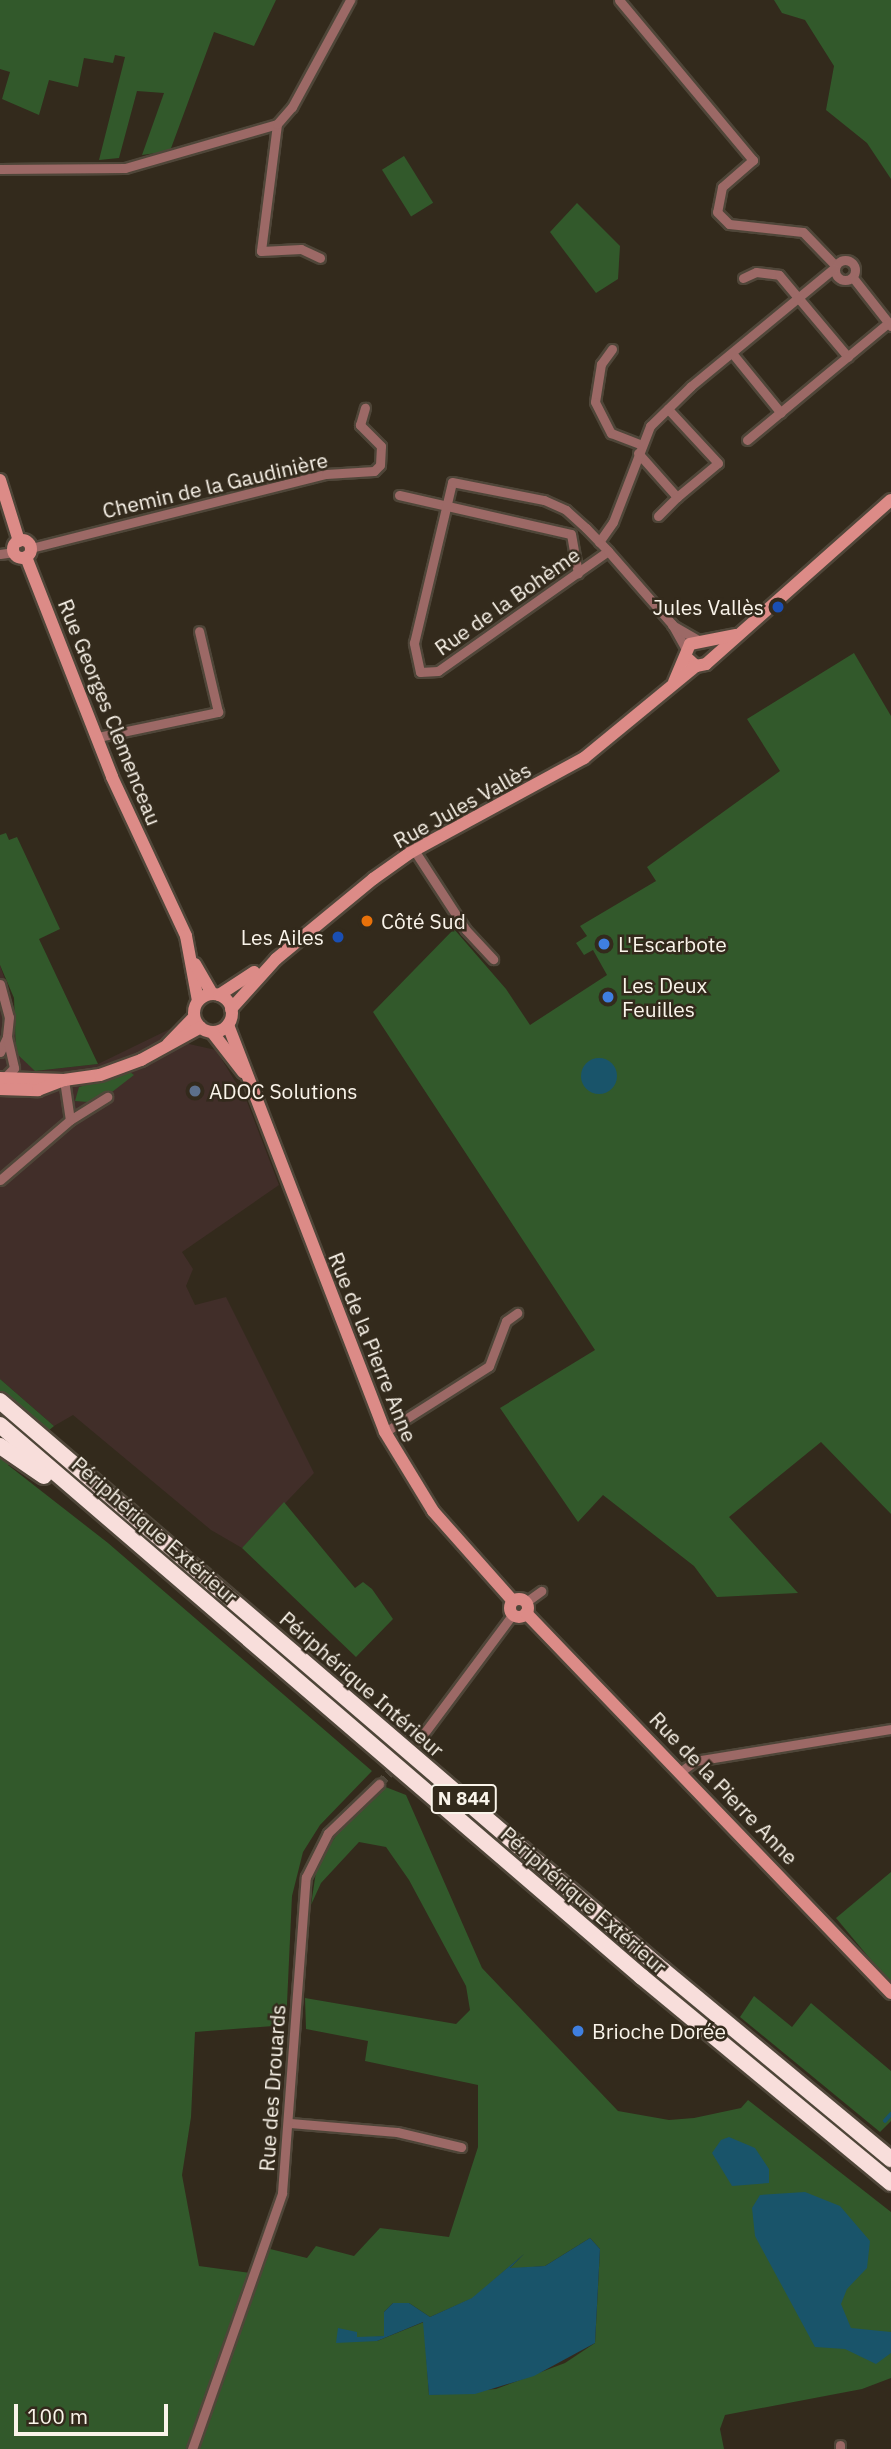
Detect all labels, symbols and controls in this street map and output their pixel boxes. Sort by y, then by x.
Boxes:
street label: Chemin de la Gaudinière [100,447,330,523]
street label: Rue de la Bohème [430,542,584,660]
place label: Jules Vallès [652,594,764,620]
street label: Rue Georges Clemenceau [53,595,167,829]
marker: Jules Vallès [770,599,786,615]
street label: Rue Jules Vallès [389,757,535,853]
place label: Côté Sud [381,908,466,934]
marker: Côté Sud [359,913,375,929]
place label: Les Ailes [241,924,324,950]
marker: Les Ailes [330,929,346,945]
place label: L'Escarbote [618,931,727,957]
marker: L'Escarbote [596,936,612,952]
place label: Les Deux Feuilles [622,972,707,1022]
marker: Les Deux Feuilles [600,989,616,1005]
place label: ADOC Solutions [209,1078,358,1104]
marker: ADOC Solutions [187,1083,203,1099]
street label: Rue de la Pierre Anne [323,1248,423,1446]
street label: Périphérique Extérieur [67,1451,243,1609]
street label: Périphérique Intérieur [275,1606,449,1762]
street label: Rue de la Pierre Anne [645,1706,803,1870]
road number: N 844 [431,1784,497,1814]
street label: Périphérique Extérieur [496,1821,672,1979]
street label: Rue des Drouards [254,2004,290,2172]
place label: Brioche Dorée [592,2018,726,2044]
marker: Brioche Dorée [570,2023,586,2039]
scale bar [18,2390,172,2434]
text: 100 m [27,2402,88,2430]

